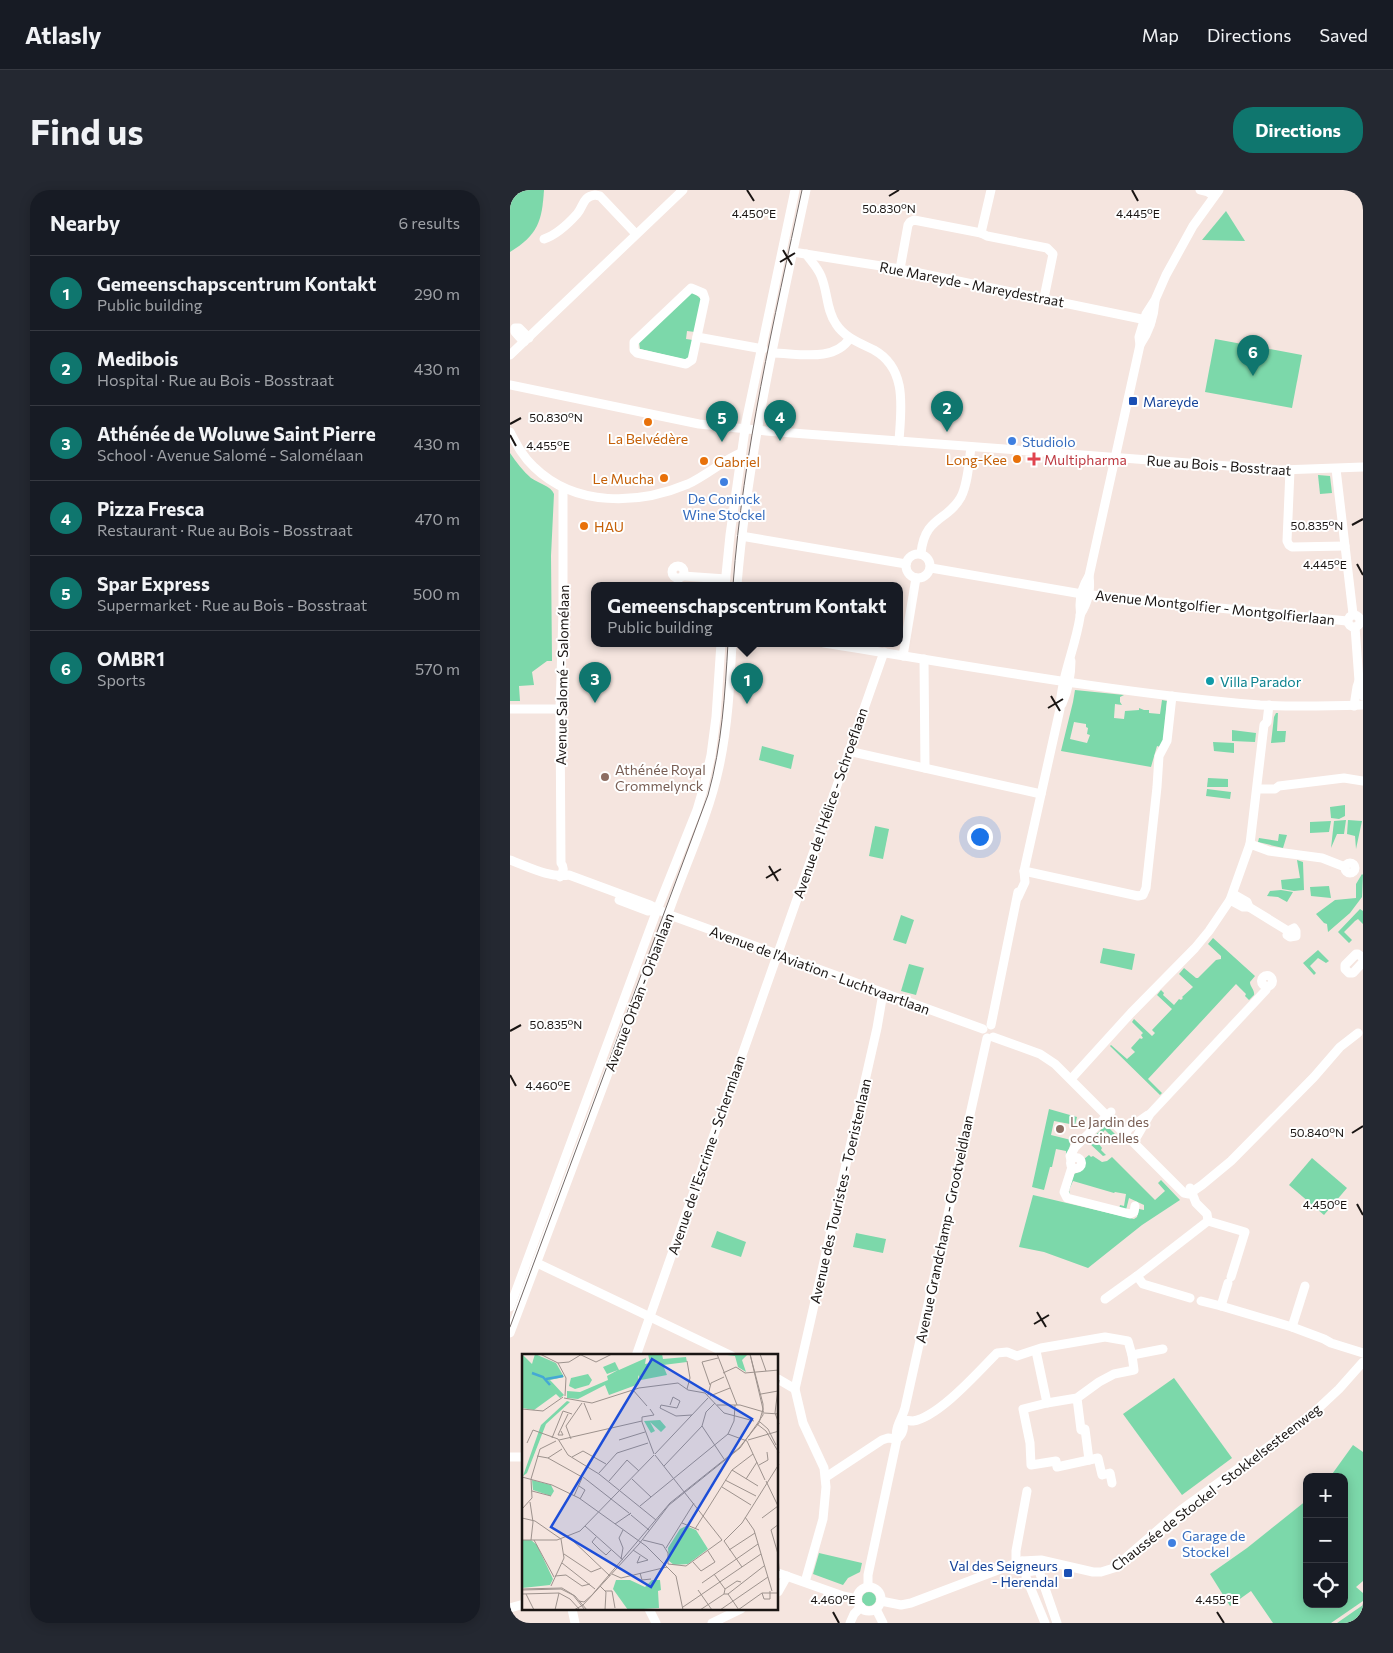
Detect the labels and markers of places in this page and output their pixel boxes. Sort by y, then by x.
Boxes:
pin: 6 [1237,335,1269,376]
pin: 2 [931,391,963,432]
place label: Mareyde [1143,393,1199,410]
marker: Mareyde [1127,395,1139,407]
pin: 4 [764,400,796,441]
pin: 5 [706,401,738,442]
marker: La Belvédère [642,416,654,428]
place label: La Belvédère [608,430,688,447]
place label: Studiolo [1022,433,1076,450]
marker: Studiolo [1006,435,1018,447]
place label: Long-Kee [946,451,1007,468]
place label: Multipharma [1044,451,1127,468]
place label: Gabriel [714,453,760,470]
marker: Long-Kee [1011,453,1023,465]
marker: Multipharma [1028,453,1040,465]
marker: Gabriel [698,455,710,467]
place label: Le Mucha [592,470,654,487]
marker: Le Mucha [658,472,670,484]
marker: De Coninck Wine Stockel [718,476,730,488]
place label: De Coninck Wine Stockel [682,490,766,523]
place label: HAU [594,518,624,535]
marker: HAU [578,520,590,532]
pin: 3 [579,662,611,703]
pin: 1 [731,663,763,704]
place label: Villa Parador [1220,673,1302,690]
marker: Villa Parador [1204,675,1216,687]
place label: Athénée Royal Crommelynck [615,761,706,794]
marker: Athénée Royal Crommelynck [599,771,611,783]
place label: Le Jardin des coccinelles [1070,1113,1149,1146]
marker: Le Jardin des coccinelles [1054,1123,1066,1135]
place label: Garage de Stockel [1182,1527,1245,1560]
marker: Garage de Stockel [1166,1537,1178,1549]
place label: Val des Seigneurs - Herendal [949,1557,1058,1590]
marker: Val des Seigneurs - Herendal [1062,1567,1074,1579]

